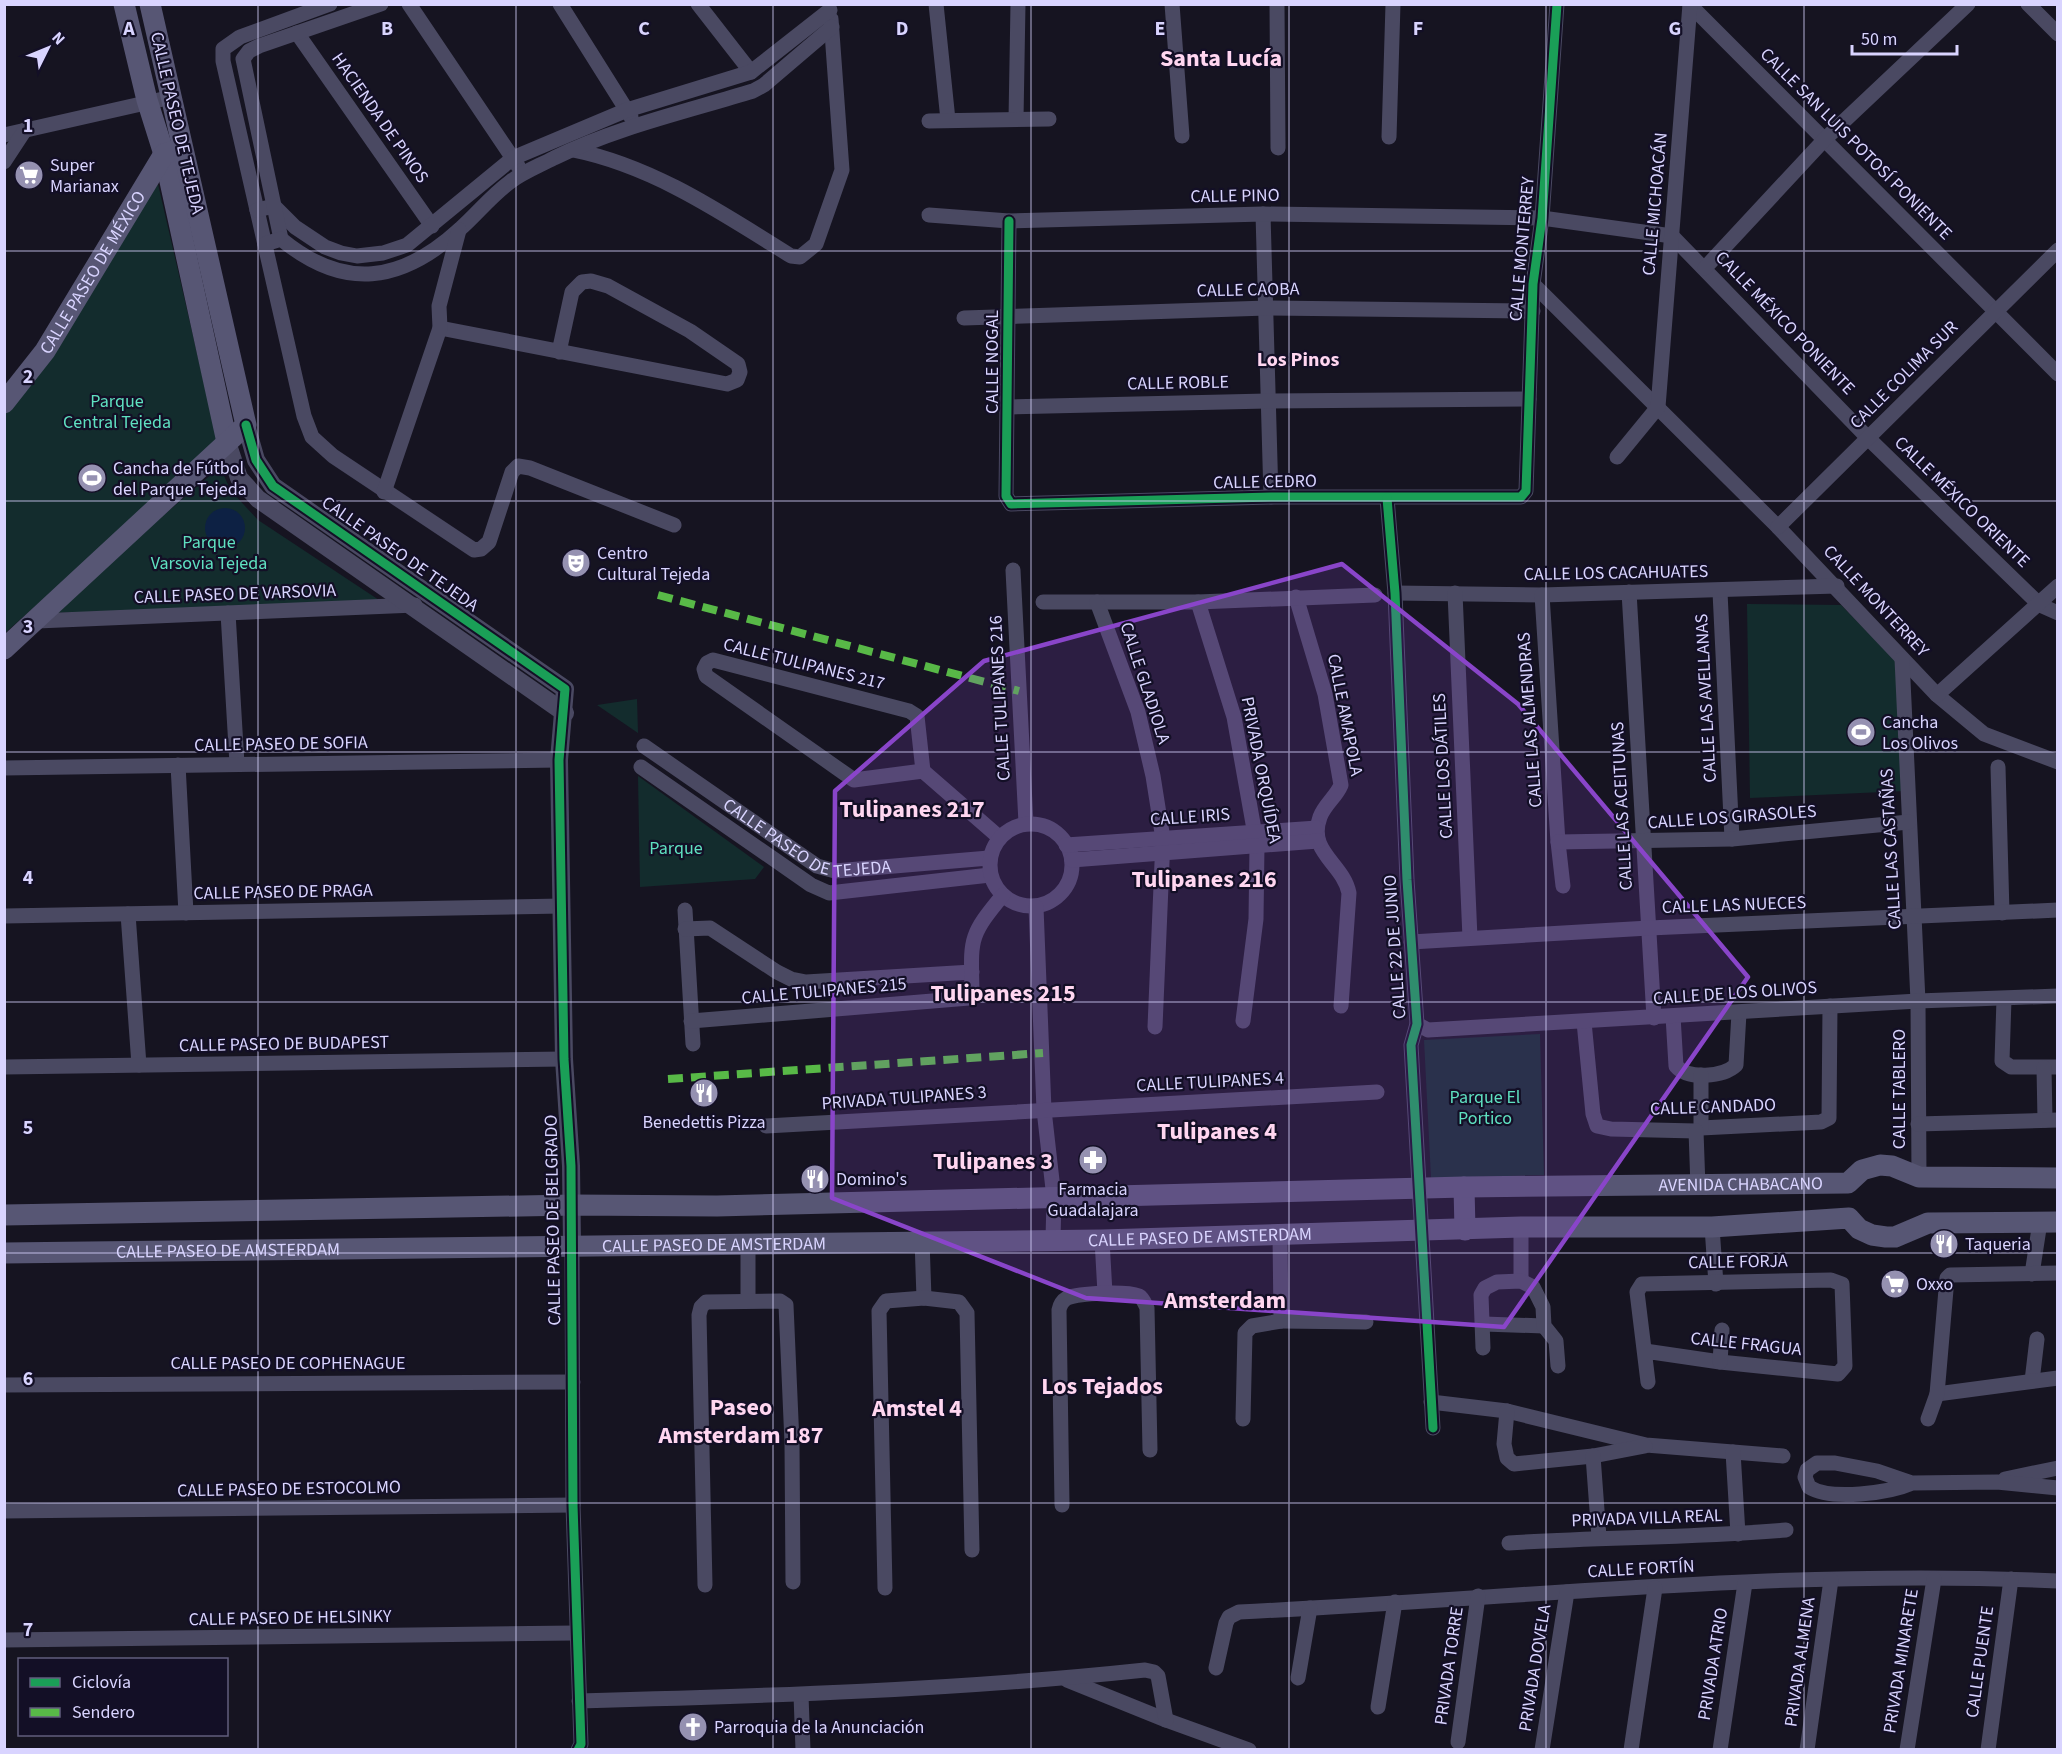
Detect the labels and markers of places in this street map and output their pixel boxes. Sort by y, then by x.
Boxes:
place label: Super Marianax [50,153,119,199]
supermarket icon: Super Marianax [13,159,45,191]
place label: Cancha de Fútbol del Parque Tejeda [113,456,247,502]
sports icon: Cancha de Fútbol del Parque Tejeda [76,462,108,494]
place label: Centro Cultural Tejeda [597,541,710,587]
theatre icon: Centro Cultural Tejeda [560,547,592,579]
place label: Cancha Los Olivos [1882,710,1958,756]
sports icon: Cancha Los Olivos [1845,716,1877,748]
restaurant icon: Benedettis Pizza [688,1077,720,1109]
place label: Benedettis Pizza [643,1110,765,1135]
pharmacy icon: Farmacia Guadalajara [1077,1144,1109,1176]
restaurant icon: Domino's [799,1163,831,1195]
place label: Domino's [836,1167,907,1192]
place label: Farmacia Guadalajara [1047,1177,1139,1223]
restaurant icon: Taqueria [1928,1228,1960,1260]
place label: Taqueria [1965,1232,2031,1257]
supermarket icon: Oxxo [1879,1268,1911,1300]
place label: Oxxo [1916,1272,1953,1297]
church icon: Parroquia de la Anunciación [677,1711,709,1743]
place label: Parroquia de la Anunciación [714,1715,924,1740]

